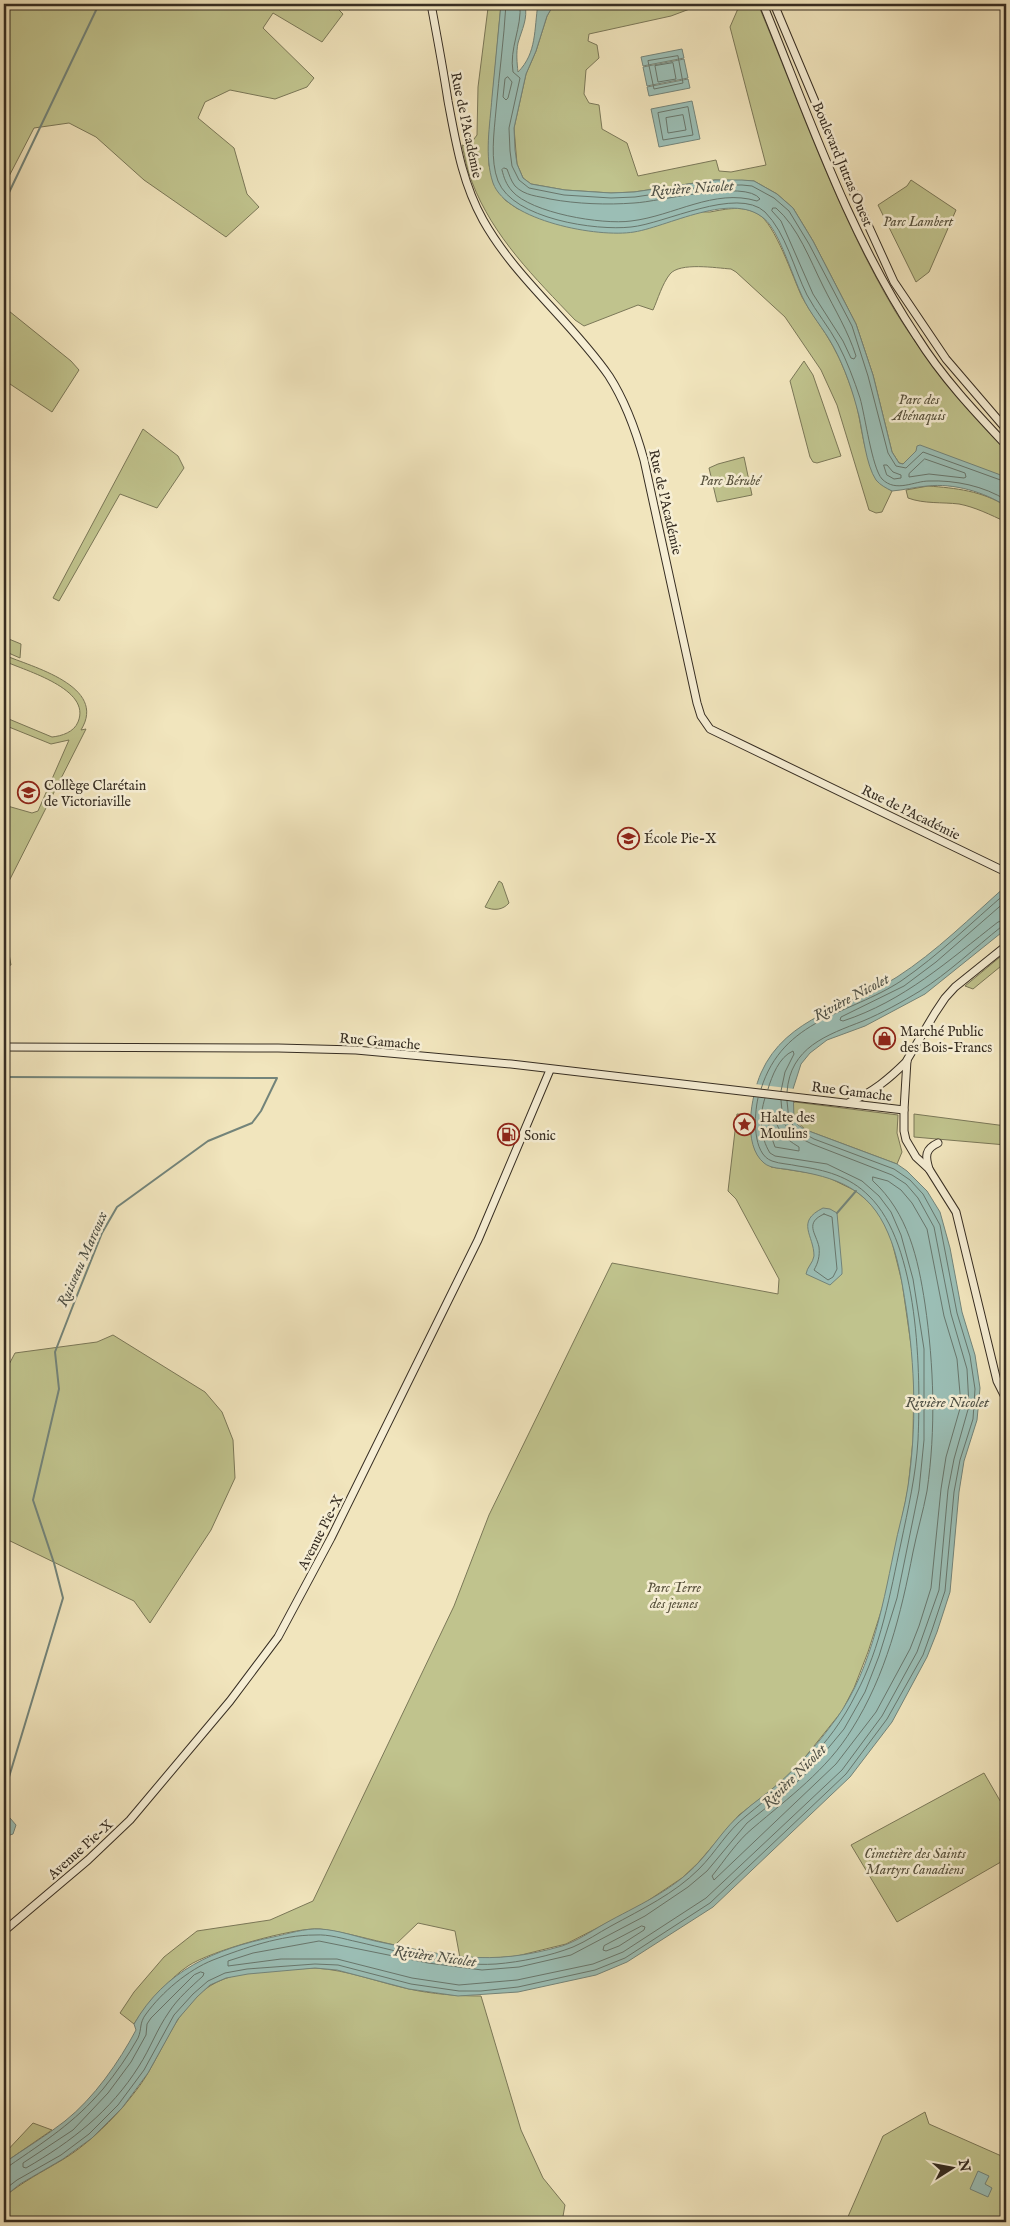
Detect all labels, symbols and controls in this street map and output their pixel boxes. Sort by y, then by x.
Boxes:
street label: Rue de l'Académie [446,71,486,180]
street label: Boulevard Jutras Ouest [808,99,877,230]
water label: Rivière Nicolet [650,176,735,201]
park label: Parc Lambert [883,213,954,231]
park label: Parc des Abénaquis [891,391,946,425]
street label: Rue de l'Académie [644,448,686,557]
park label: Parc Bérubé [700,472,763,490]
place label: Collège Clarétain de Victoriaville [44,777,147,811]
school or university icon: Collège Clarétain de Victoriaville [16,781,40,805]
street label: Rue de l'Académie [858,781,963,845]
school or university icon: École Pie-X [616,826,640,850]
place label: École Pie-X [644,829,717,848]
water label: Rivière Nicolet [810,969,894,1025]
place label: Marché Public des Bois-Francs [900,1023,992,1057]
shop icon: Marché Public des Bois-Francs [872,1027,896,1051]
street label: Rue Gamache [339,1029,422,1055]
street label: Rue Gamache [810,1078,894,1106]
place label: Halte des Moulins [760,1109,815,1143]
place icon: Halte des Moulins [732,1113,756,1137]
fuel station icon: Sonic [496,1123,520,1147]
place label: Sonic [524,1127,556,1145]
water label: Ruisseau Marcoux [53,1208,112,1310]
water label: Rivière Nicolet [905,1393,990,1412]
street label: Avenue Pie-X [294,1491,348,1574]
park label: Parc Terre des jeunes [647,1579,701,1613]
water label: Rivière Nicolet [758,1739,831,1813]
street label: Avenue Pie-X [43,1815,118,1884]
park label: Cimetière des Saints Martyrs Canadiens [864,1845,967,1879]
water label: Rivière Nicolet [392,1941,479,1972]
north arrow [928,2144,978,2194]
text: N [954,2157,974,2173]

